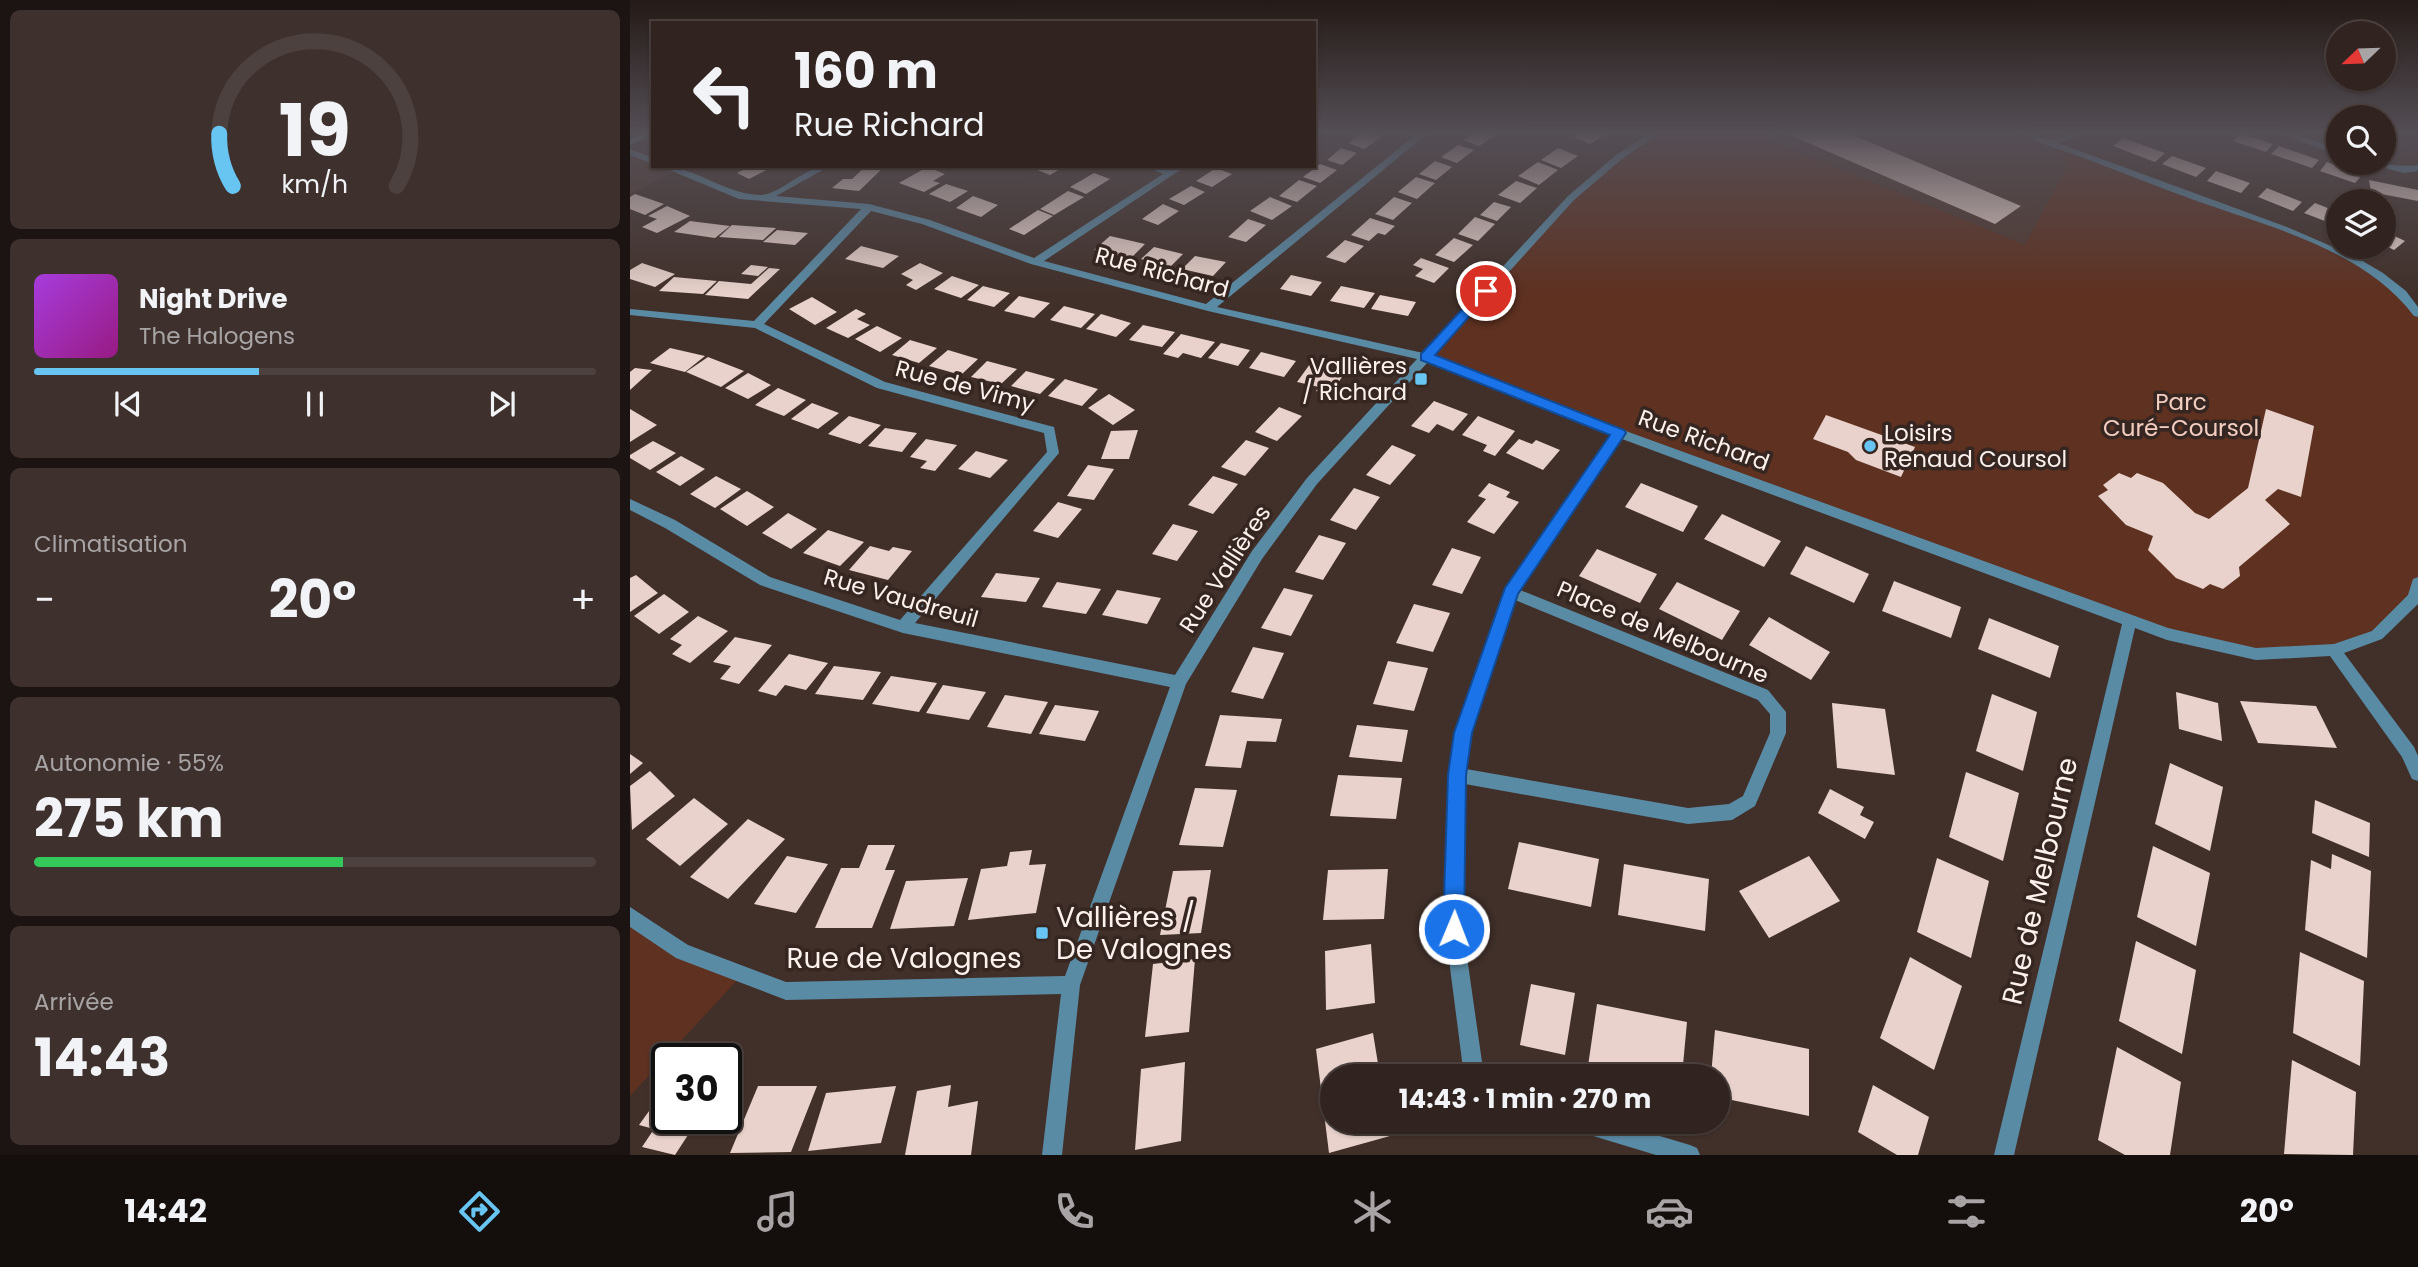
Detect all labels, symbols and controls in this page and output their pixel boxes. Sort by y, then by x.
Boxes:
north arrow [2326,21,2396,91]
map controls [2326,21,2396,259]
text: 160 m [794,37,938,105]
icon: left [679,49,770,140]
text: 19 [279,80,351,181]
text: Rue Richard [794,102,985,147]
button: search [2326,105,2396,175]
text: km/h [282,166,348,201]
button: layers [2326,189,2396,259]
street label: Rue Richard [1092,239,1232,305]
pin [1456,261,1516,321]
icon: arrive [1467,272,1505,310]
text: Night Drive [139,281,287,317]
text: The Halogens [139,320,295,352]
place label: Vallières / Richard [1302,350,1407,408]
street label: Rue de Vimy [892,352,1038,420]
marker: Vallières / Richard [1413,371,1429,387]
icon: previous [109,385,147,423]
icon: pause [296,385,334,423]
icon: next [483,385,521,423]
park label: Parc Curé-Coursol [2103,386,2259,444]
street label: Rue Richard [1634,402,1774,478]
place label: Loisirs Renaud Coursol [1884,417,2067,475]
marker: Loisirs Renaud Coursol [1862,438,1878,454]
street label: Rue Vallières [1172,499,1278,639]
text: Climatisation [34,528,187,560]
street label: Rue Vaudreuil [820,561,982,635]
text: 20° [269,563,356,636]
text: − [34,573,55,626]
text: + [570,573,596,626]
street label: Place de Melbourne [1552,573,1774,691]
text: Autonomie · 55% [34,747,224,779]
street label: Rue de Melbourne [1993,754,2087,1008]
text: 275 km [34,782,224,855]
position arrow [1417,892,1491,966]
place label: Vallières / De Valognes [1056,898,1232,969]
marker: Vallières / De Valognes [1034,925,1050,941]
street label: Rue de Valognes [786,939,1022,978]
text: Arrivée [34,986,114,1018]
text: 14:43 [34,1021,170,1094]
speed limit sign: 30 [651,1043,742,1134]
text: 14:43 · 1 min · 270 m [1399,1081,1651,1117]
icon: directions [455,1187,504,1236]
icon: music [753,1187,802,1236]
icon: phone [1050,1187,1099,1236]
icon: climate [1348,1187,1397,1236]
icon: car [1645,1187,1694,1236]
icon: filters [1942,1187,1991,1236]
text: 14:42 [124,1188,207,1233]
text: 20° [2240,1188,2294,1233]

